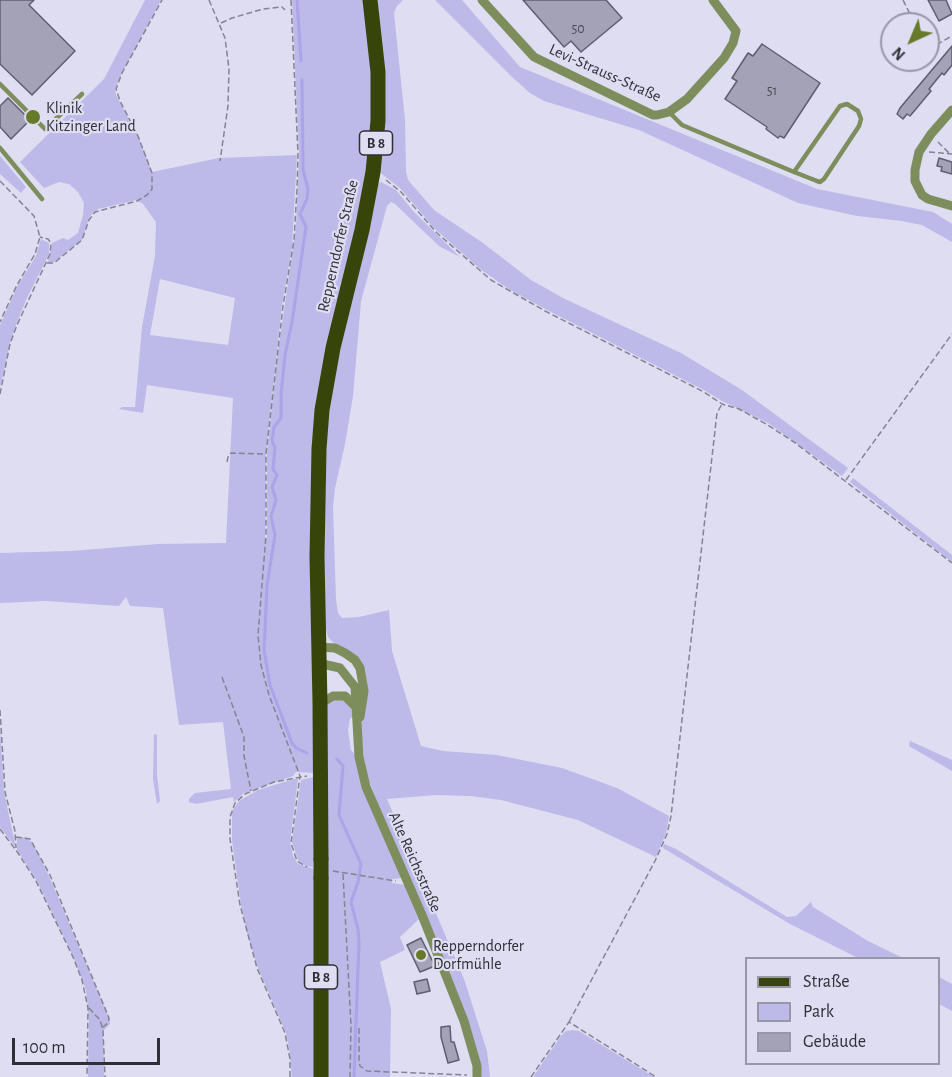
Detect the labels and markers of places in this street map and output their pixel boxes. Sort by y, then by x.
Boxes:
place label: Klinik Kitzinger Land [46,98,136,136]
marker: Klinik Kitzinger Land [24,108,42,126]
place label: Repperndorfer Dorfmühle [433,936,524,974]
marker: Repperndorfer Dorfmühle [414,948,428,962]

